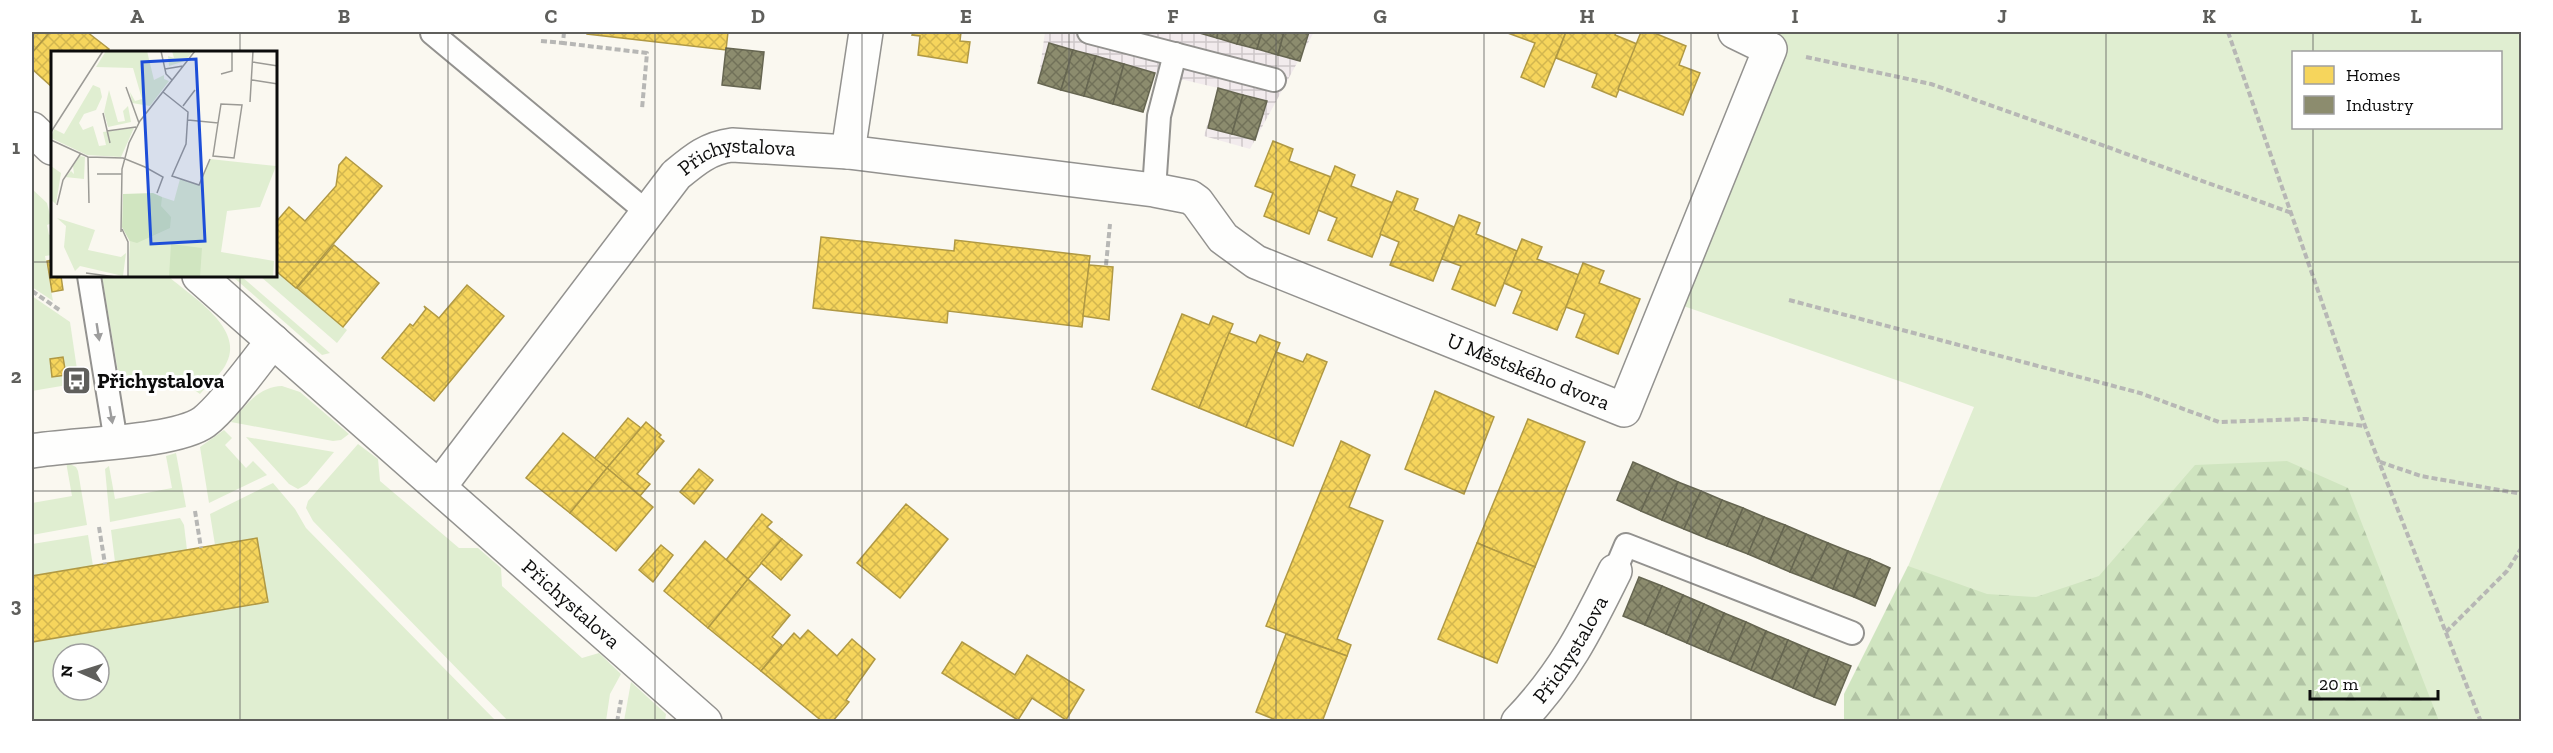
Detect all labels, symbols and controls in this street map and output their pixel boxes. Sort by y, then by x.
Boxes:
text: A [130,4,144,28]
text: B [338,4,350,28]
text: C [545,4,558,28]
text: D [751,4,765,28]
text: E [960,4,972,28]
text: F [1167,4,1179,28]
text: G [1373,4,1387,28]
text: H [1579,4,1595,28]
text: I [1791,4,1799,28]
text: J [1997,4,2007,28]
text: K [2202,4,2216,28]
text: L [2410,4,2422,28]
inset map [51,51,278,278]
legend [2292,51,2502,129]
text: Homes [2346,64,2400,86]
text: Industry [2346,94,2414,116]
street label: Přichystalova [673,132,796,180]
text: 1 [12,135,20,159]
one-way arrow [94,323,103,342]
street label: U Městského dvora [1444,327,1614,415]
text: 2 [11,364,22,388]
bus stop icon: Přichystalova [60,365,92,397]
place label: Přichystalova [97,368,225,393]
one-way arrow [107,406,116,425]
street label: Přichystalova [517,554,626,653]
street label: Přichystalova [1527,591,1613,708]
text: 3 [11,593,22,617]
north arrow [51,642,111,702]
scale bar [2310,663,2438,701]
text: N [57,665,76,678]
text: 20 m [2319,673,2359,695]

